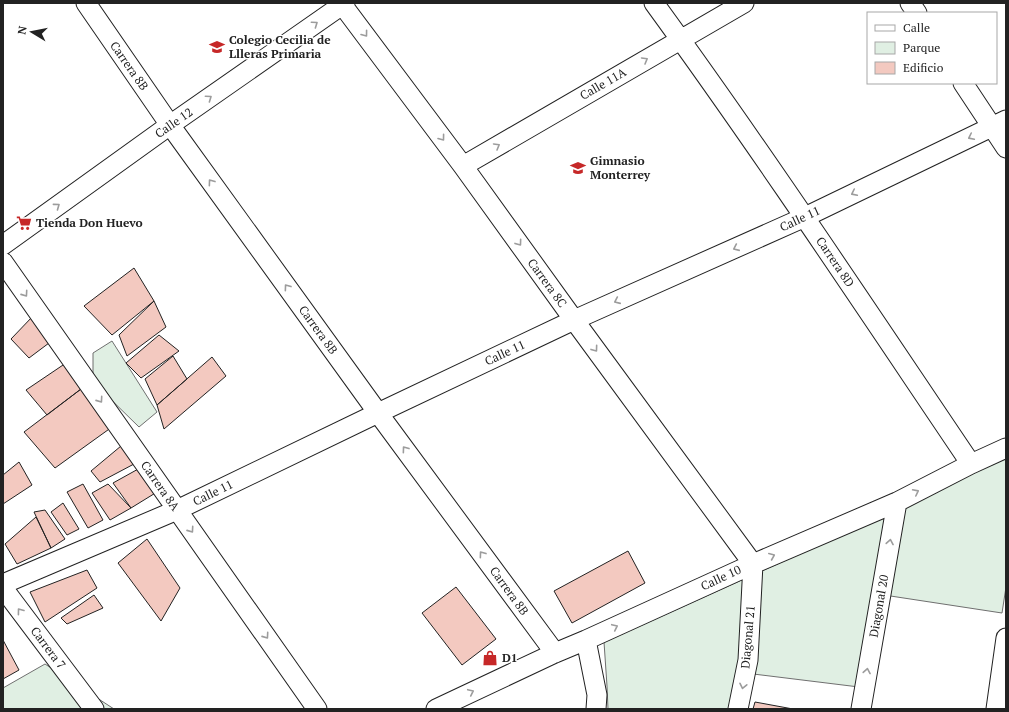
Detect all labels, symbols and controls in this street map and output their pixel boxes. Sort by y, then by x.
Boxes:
north arrow [12,12,52,52]
legend [867,12,997,84]
text: Calle [903,20,930,35]
one-way arrow [311,22,318,29]
text: N [15,24,30,36]
one-way arrow [360,30,367,37]
place label: Colegio Cecilia de Llleras Primaria [229,32,331,61]
street label: Carrera 8B [107,38,152,93]
school or university icon: Colegio Cecilia de Llleras Primaria [208,38,226,56]
text: Parque [903,40,940,55]
one-way arrow [641,57,648,64]
text: Edificio [903,60,944,75]
street label: Calle 11A [577,64,629,103]
one-way arrow [205,95,212,103]
street label: Calle 12 [152,104,196,141]
one-way arrow [968,132,975,140]
one-way arrow [438,134,445,141]
one-way arrow [493,144,500,151]
place label: Gimnasio Monterrey [590,153,651,182]
school or university icon: Gimnasio Monterrey [569,159,587,177]
one-way arrow [209,179,216,186]
one-way arrow [850,188,858,196]
street label: Calle 11 [777,203,822,234]
one-way arrow [53,204,60,211]
supermarket icon: Tienda Don Huevo [15,214,33,232]
place label: Tienda Don Huevo [36,215,143,230]
street label: Carrera 8D [813,234,858,290]
one-way arrow [514,239,521,246]
one-way arrow [732,243,740,251]
street label: Carrera 8C [525,255,570,310]
one-way arrow [284,284,292,291]
one-way arrow [20,290,28,297]
one-way arrow [614,296,621,304]
street label: Carrera 8B [296,302,341,357]
street label: Calle 11 [482,337,527,368]
one-way arrow [590,344,597,351]
one-way arrow [95,396,102,403]
one-way arrow [402,446,409,453]
street label: Carrera 8A [138,458,183,514]
street label: Calle 11 [190,476,235,509]
one-way arrow [912,489,920,497]
one-way arrow [186,525,193,532]
one-way arrow [885,539,893,546]
one-way arrow [480,551,487,558]
one-way arrow [768,552,775,560]
street label: Calle 10 [698,562,743,593]
street label: Carrera 8B [487,563,532,618]
street label: Diagonal 20 [866,573,891,639]
street label: Diagonal 21 [737,605,758,669]
one-way arrow [18,608,25,615]
street label: Carrera 7 [28,624,69,672]
one-way arrow [611,624,619,632]
one-way arrow [261,632,269,639]
shop icon: D1 [481,649,499,667]
place label: D1 [502,650,518,665]
one-way arrow [863,667,871,674]
one-way arrow [739,683,747,689]
one-way arrow [467,689,475,697]

